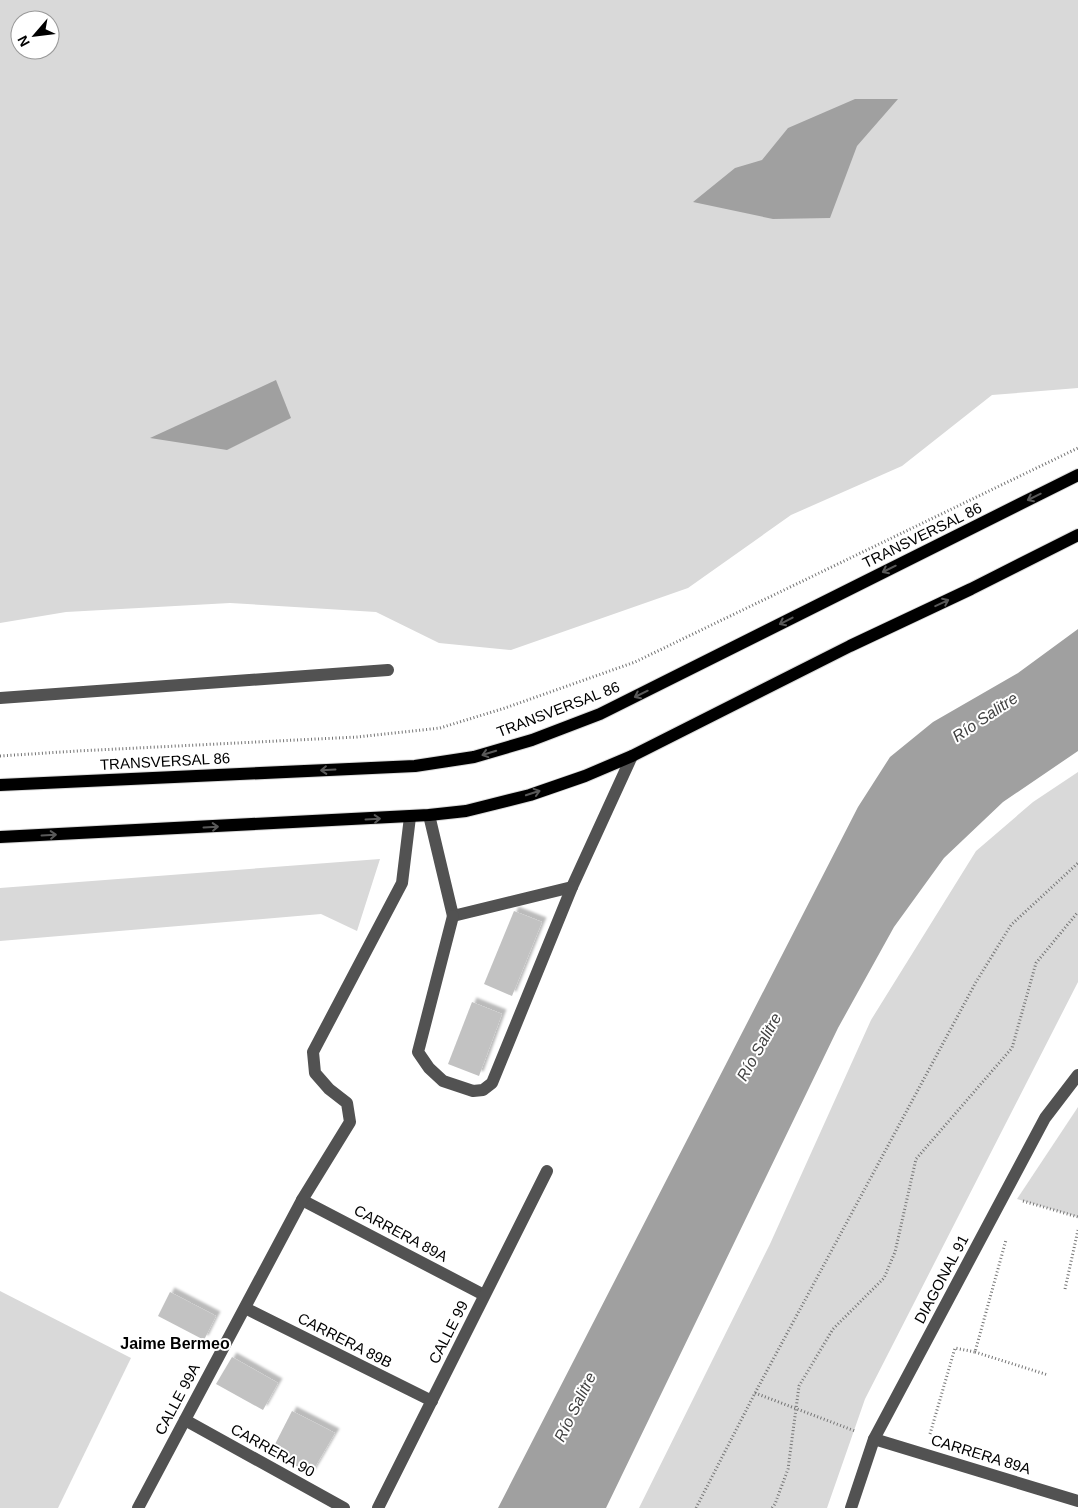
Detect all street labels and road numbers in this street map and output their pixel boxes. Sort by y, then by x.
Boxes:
street label: TRANSVERSAL 86 [860,499,984,571]
street label: TRANSVERSAL 86 [494,678,622,740]
street label: TRANSVERSAL 86 [99,749,231,773]
street label: CARRERA 89A [351,1201,451,1265]
street label: DIAGONAL 91 [911,1232,971,1326]
street label: CALLE 99 [425,1298,471,1366]
street label: CARRERA 89B [295,1309,395,1371]
street label: CALLE 99A [151,1360,203,1438]
street label: CARRERA 90 [228,1420,318,1480]
street label: CARRERA 89A [929,1431,1033,1477]

